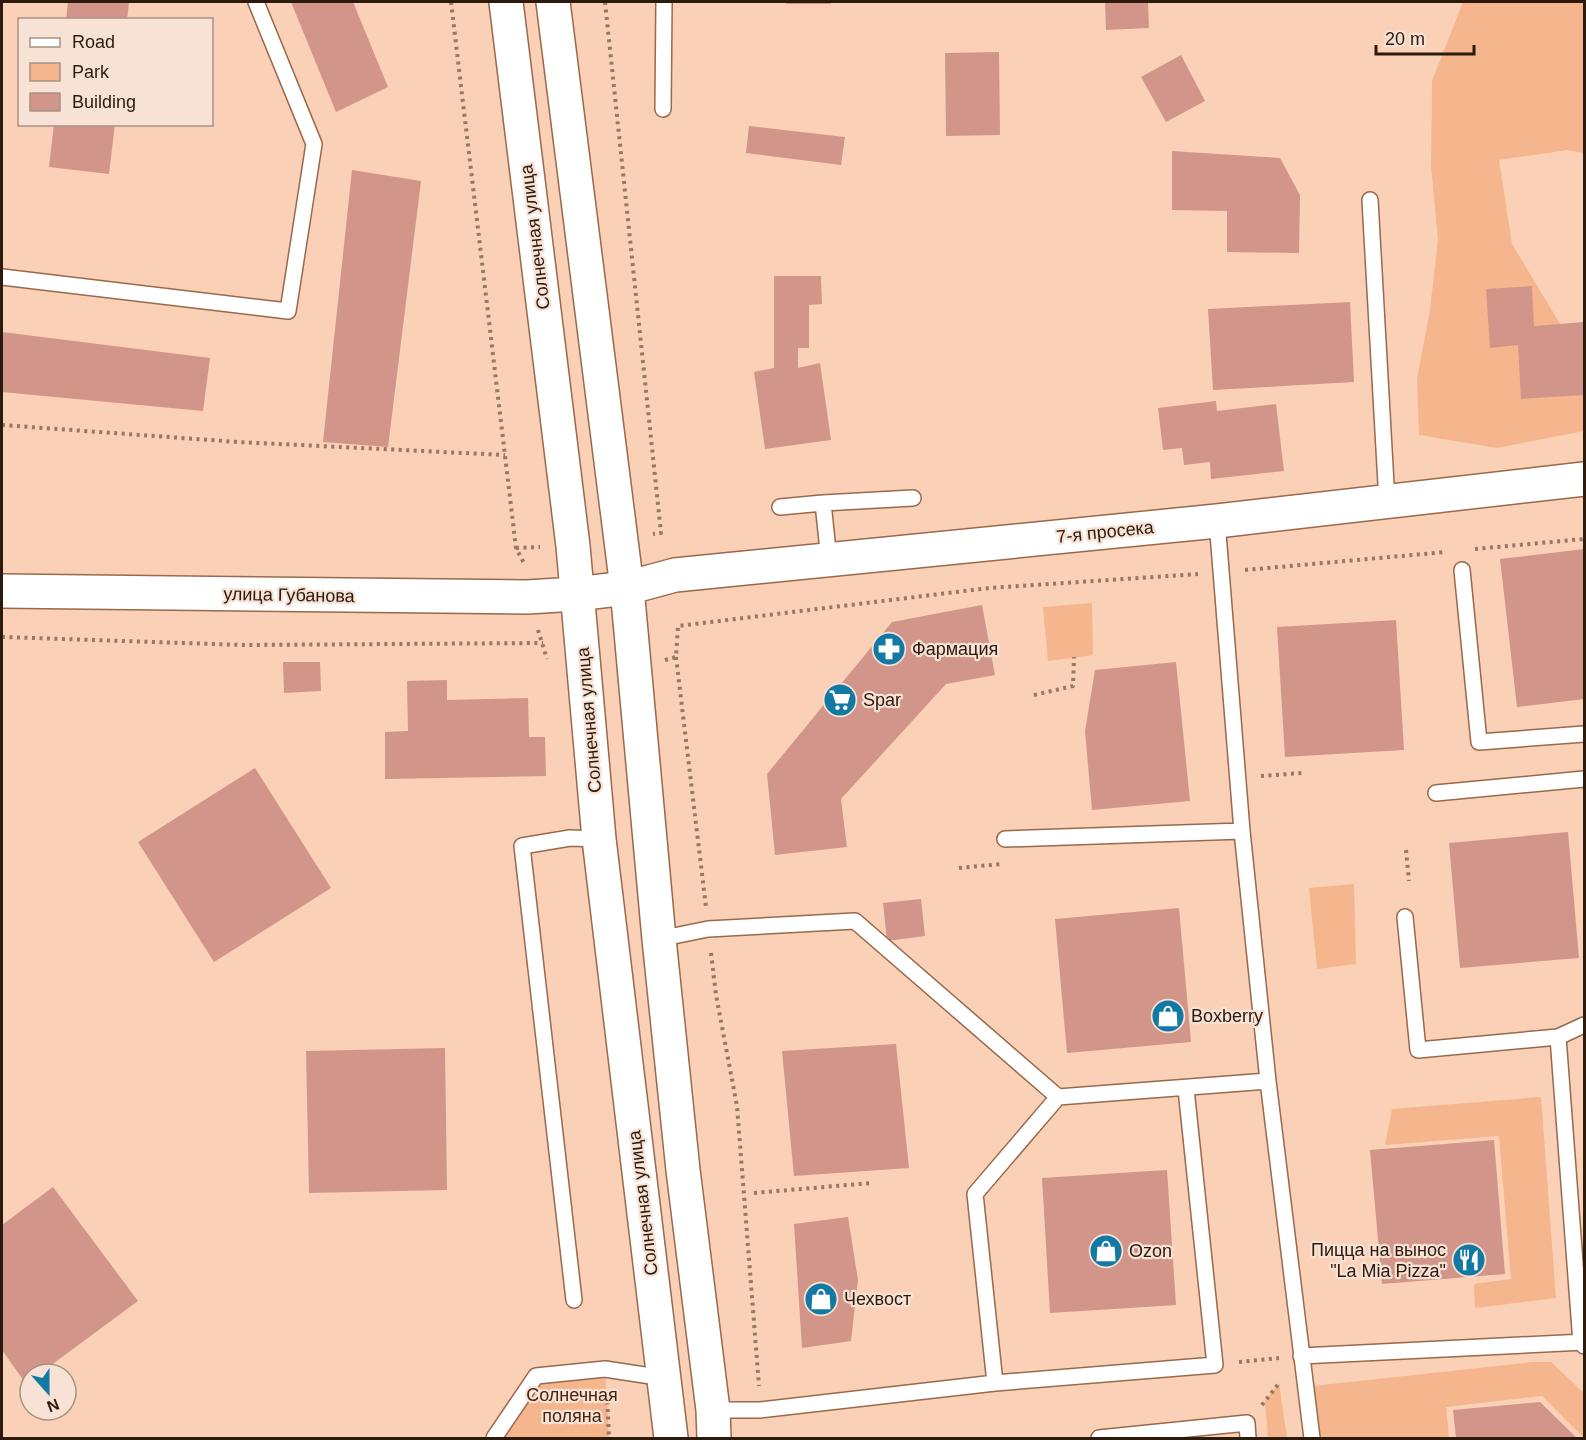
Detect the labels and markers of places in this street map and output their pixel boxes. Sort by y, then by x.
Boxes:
pharmacy icon: Фармация [871,631,907,667]
place label: Фармация [912,639,998,659]
supermarket icon: Spar [822,682,858,718]
place label: Spar [863,690,901,710]
shop icon: Boxberry [1150,998,1186,1034]
place label: Boxberry [1191,1006,1263,1026]
shop icon: Ozon [1088,1233,1124,1269]
place label: Пицца на вынос "La Mia Pizza" [1311,1240,1446,1281]
place label: Ozon [1129,1241,1172,1261]
restaurant icon: Пицца на вынос "La Mia Pizza" [1451,1242,1487,1278]
shop icon: Чехвост [803,1281,839,1317]
place label: Чехвост [844,1289,911,1309]

